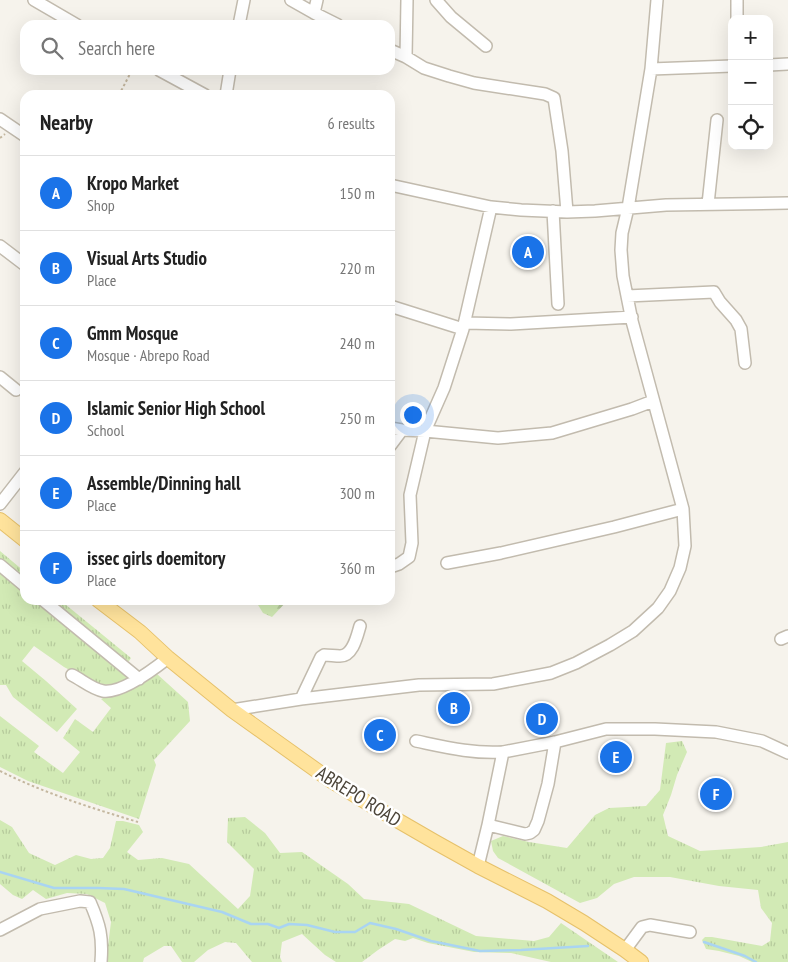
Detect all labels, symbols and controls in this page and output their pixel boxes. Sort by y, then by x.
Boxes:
map controls [728,15,773,150]
button: + [728,15,773,60]
search box [20,20,395,75]
icon: search [38,34,66,62]
text: Search here [78,36,155,60]
button: − [728,60,773,105]
button: locate [728,105,773,150]
text: Nearby [40,109,93,136]
text: 6 results [328,113,375,133]
text: Kropo Market [87,171,179,195]
text: A [52,183,60,203]
text: 150 m [340,183,375,203]
text: Shop [87,195,115,215]
pin: A [512,233,544,271]
text: Visual Arts Studio [87,246,207,270]
text: B [52,258,60,278]
text: 220 m [340,258,375,278]
text: Place [87,270,116,290]
text: Gmm Mosque [87,321,178,345]
text: C [52,333,60,353]
text: 240 m [340,333,375,353]
text: Mosque · Abrepo Road [87,345,210,365]
text: Islamic Senior High School [87,396,265,420]
your location [400,402,426,428]
text: D [52,408,60,428]
text: 250 m [340,408,375,428]
text: School [87,420,124,440]
text: Assemble/Dinning hall [87,471,241,495]
text: E [53,483,59,503]
text: 300 m [340,483,375,503]
text: Place [87,495,116,515]
text: issec girls doemitory [87,546,225,570]
text: F [53,558,59,578]
text: 360 m [340,558,375,578]
text: Place [87,570,116,590]
pin: B [438,689,470,727]
pin: D [526,700,558,738]
pin: C [364,716,396,754]
pin: E [600,738,632,776]
street label: ABREPO ROAD [312,760,406,832]
pin: F [700,775,732,813]

